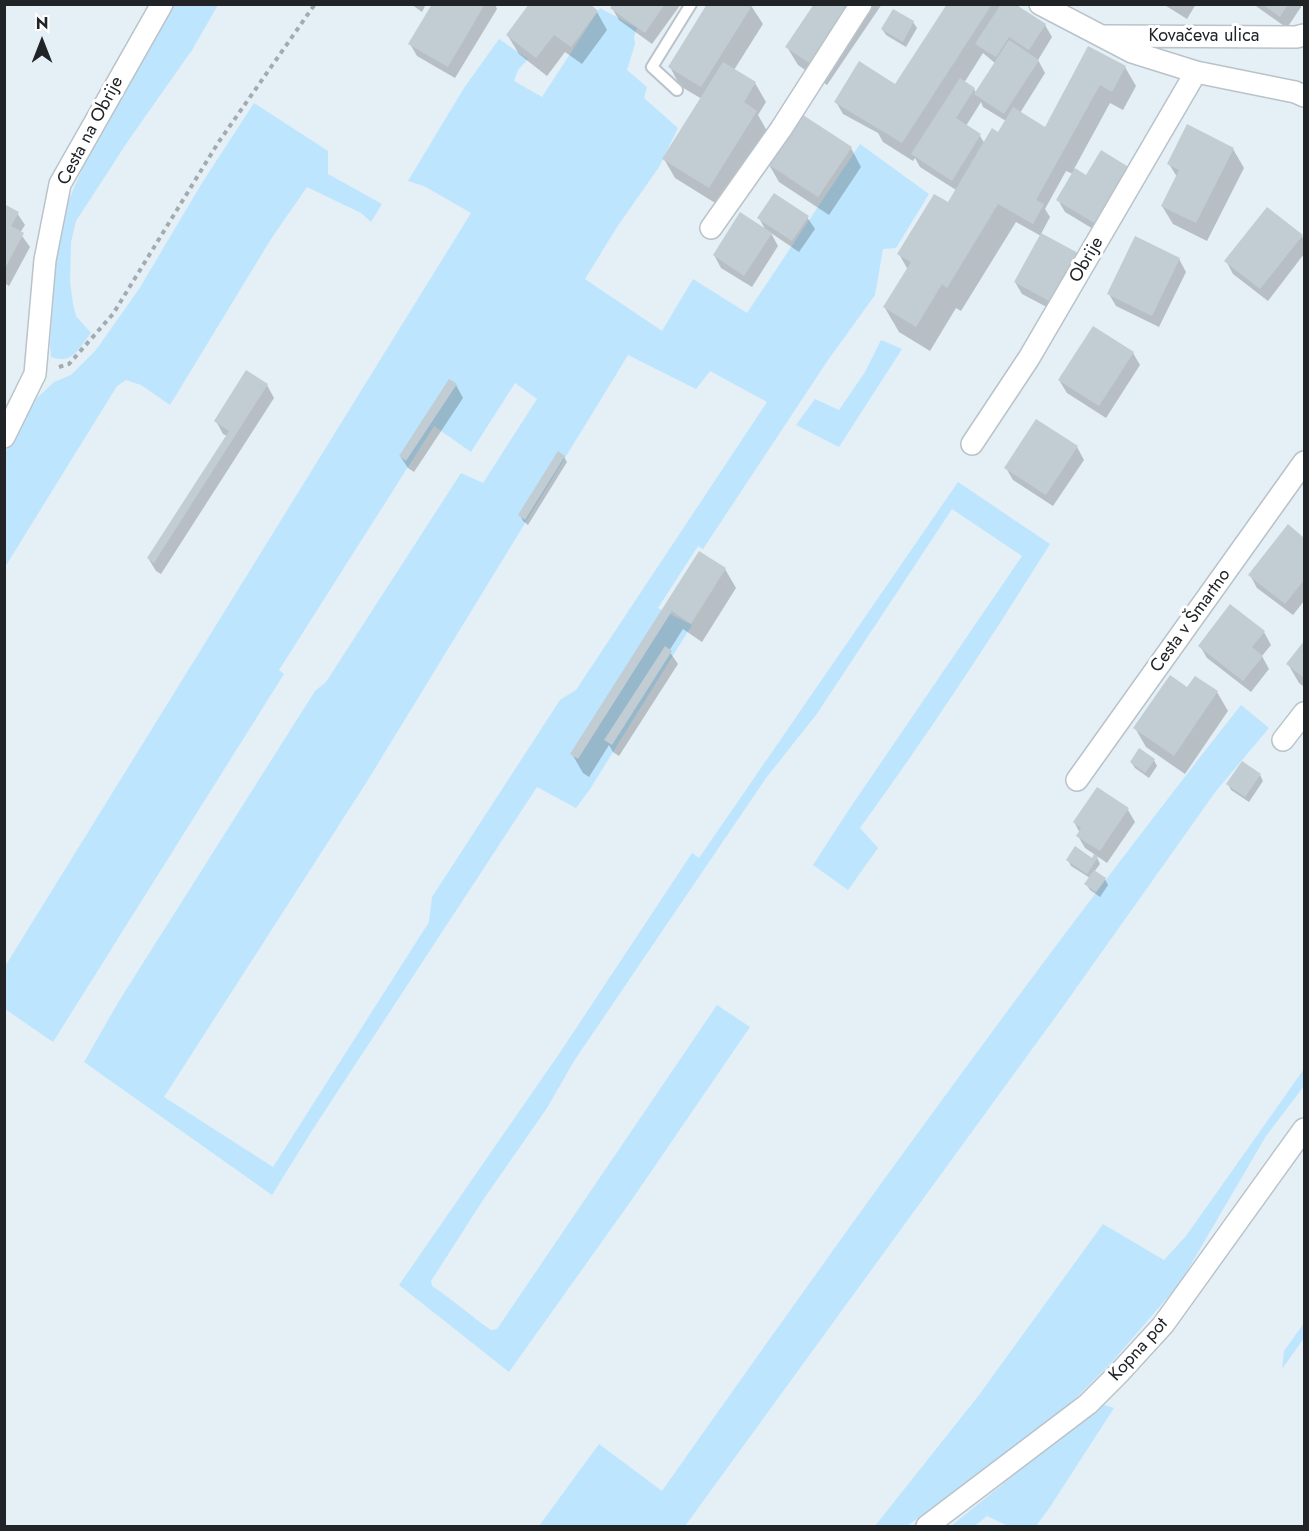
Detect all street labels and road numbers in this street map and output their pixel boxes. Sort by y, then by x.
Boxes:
street label: Kovačeva ulica [1149,26,1259,48]
street label: Cesta na Obrije [53,73,129,189]
street label: Obrije [1065,233,1109,287]
street label: Cesta v Šmartno [1146,565,1236,677]
street label: Kopna pot [1105,1314,1173,1386]

